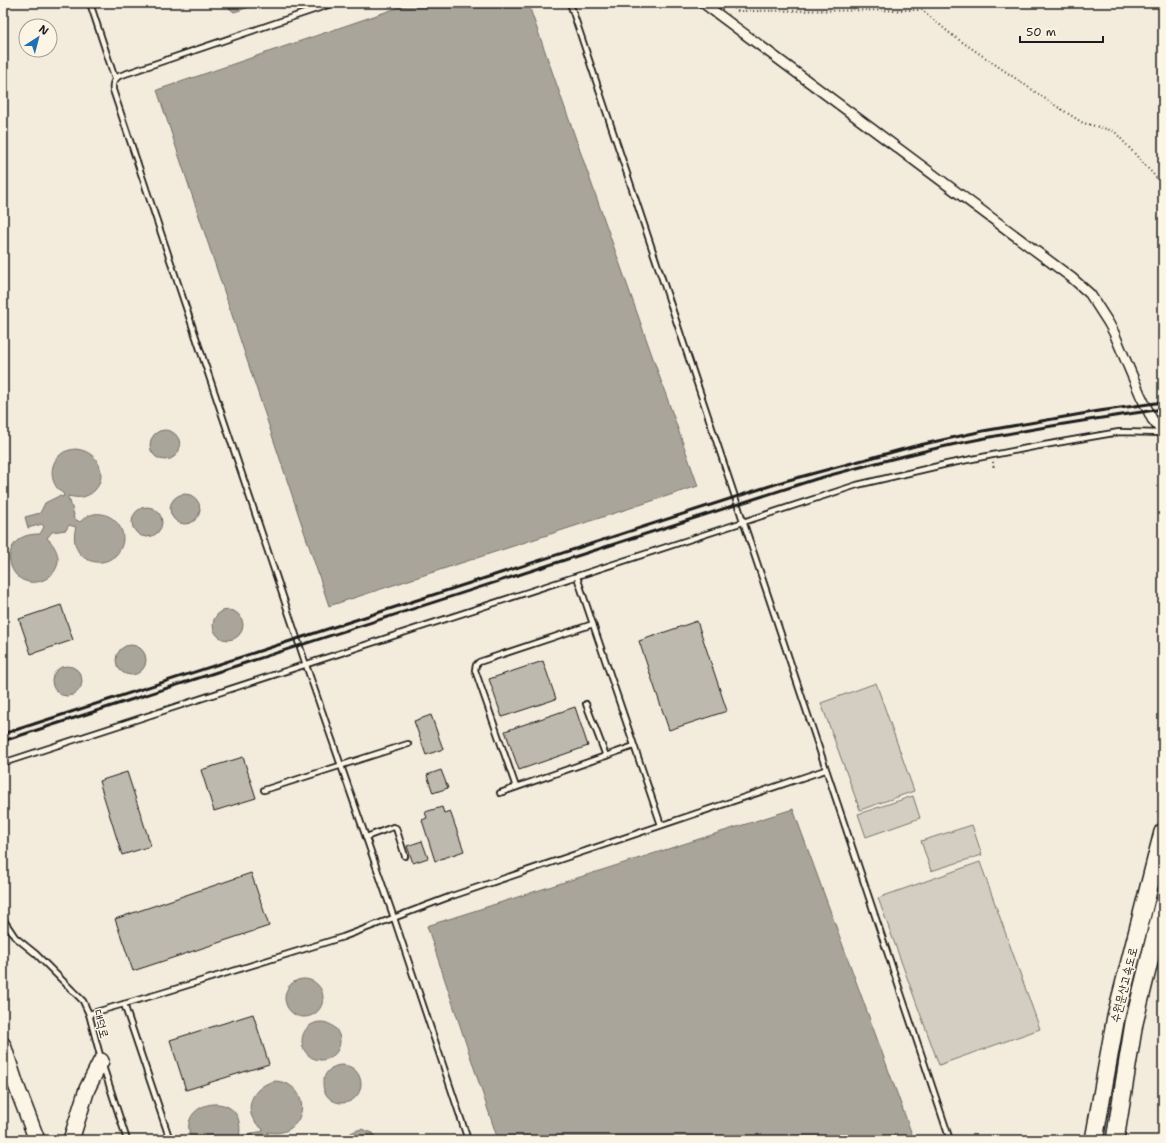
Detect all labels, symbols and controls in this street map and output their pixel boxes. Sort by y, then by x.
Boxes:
north arrow [18,18,58,58]
scale bar [1020,18,1103,44]
text: N [36,22,52,39]
text: 50 m [1026,24,1056,40]
street label: 수원문산고속도로 [1107,946,1141,1024]
street label: 대덕로 [90,1008,112,1040]

